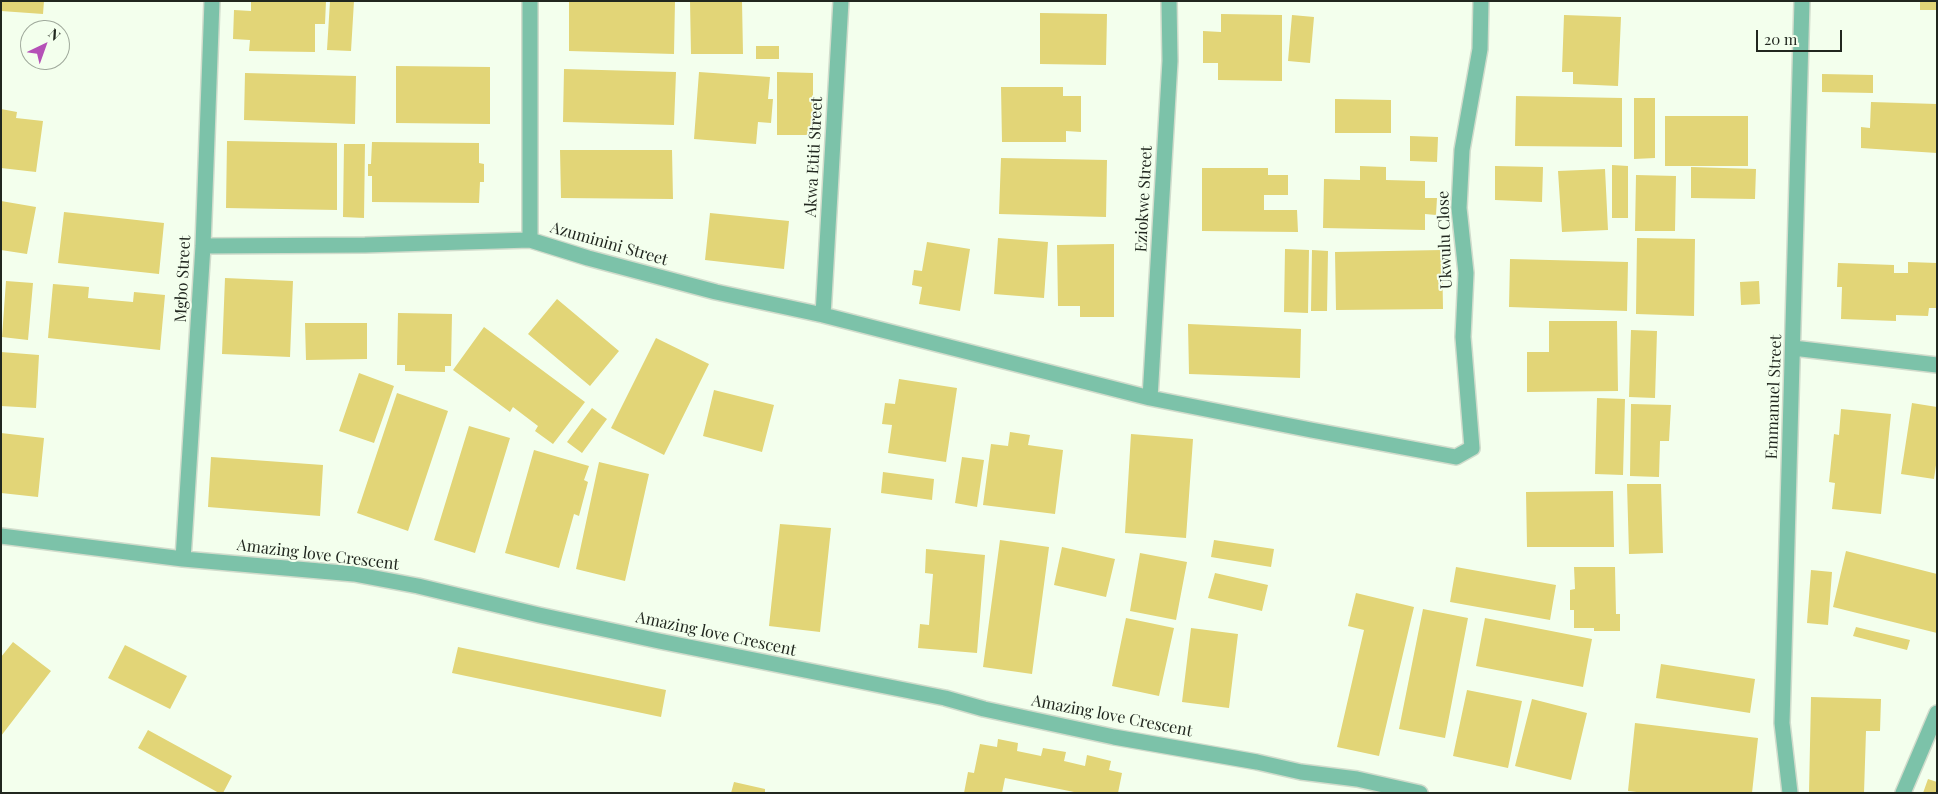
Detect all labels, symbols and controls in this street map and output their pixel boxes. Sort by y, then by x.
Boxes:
north arrow [20,20,70,70]
scale bar [1758,20,1844,52]
text: N [45,24,65,45]
text: 20 m [1764,29,1797,49]
street label: Akwa Etiti Street [801,96,827,218]
street label: Eziokwe Street [1132,145,1156,253]
street label: Ukwulu Close [1434,191,1456,289]
street label: Azuminini Street [548,218,670,270]
street label: Mgbo Street [171,235,195,323]
street label: Emmanuel Street [1762,334,1786,460]
street label: Amazing love Crescent [236,536,400,574]
street label: Amazing love Crescent [634,608,798,660]
street label: Amazing love Crescent [1030,691,1194,741]

